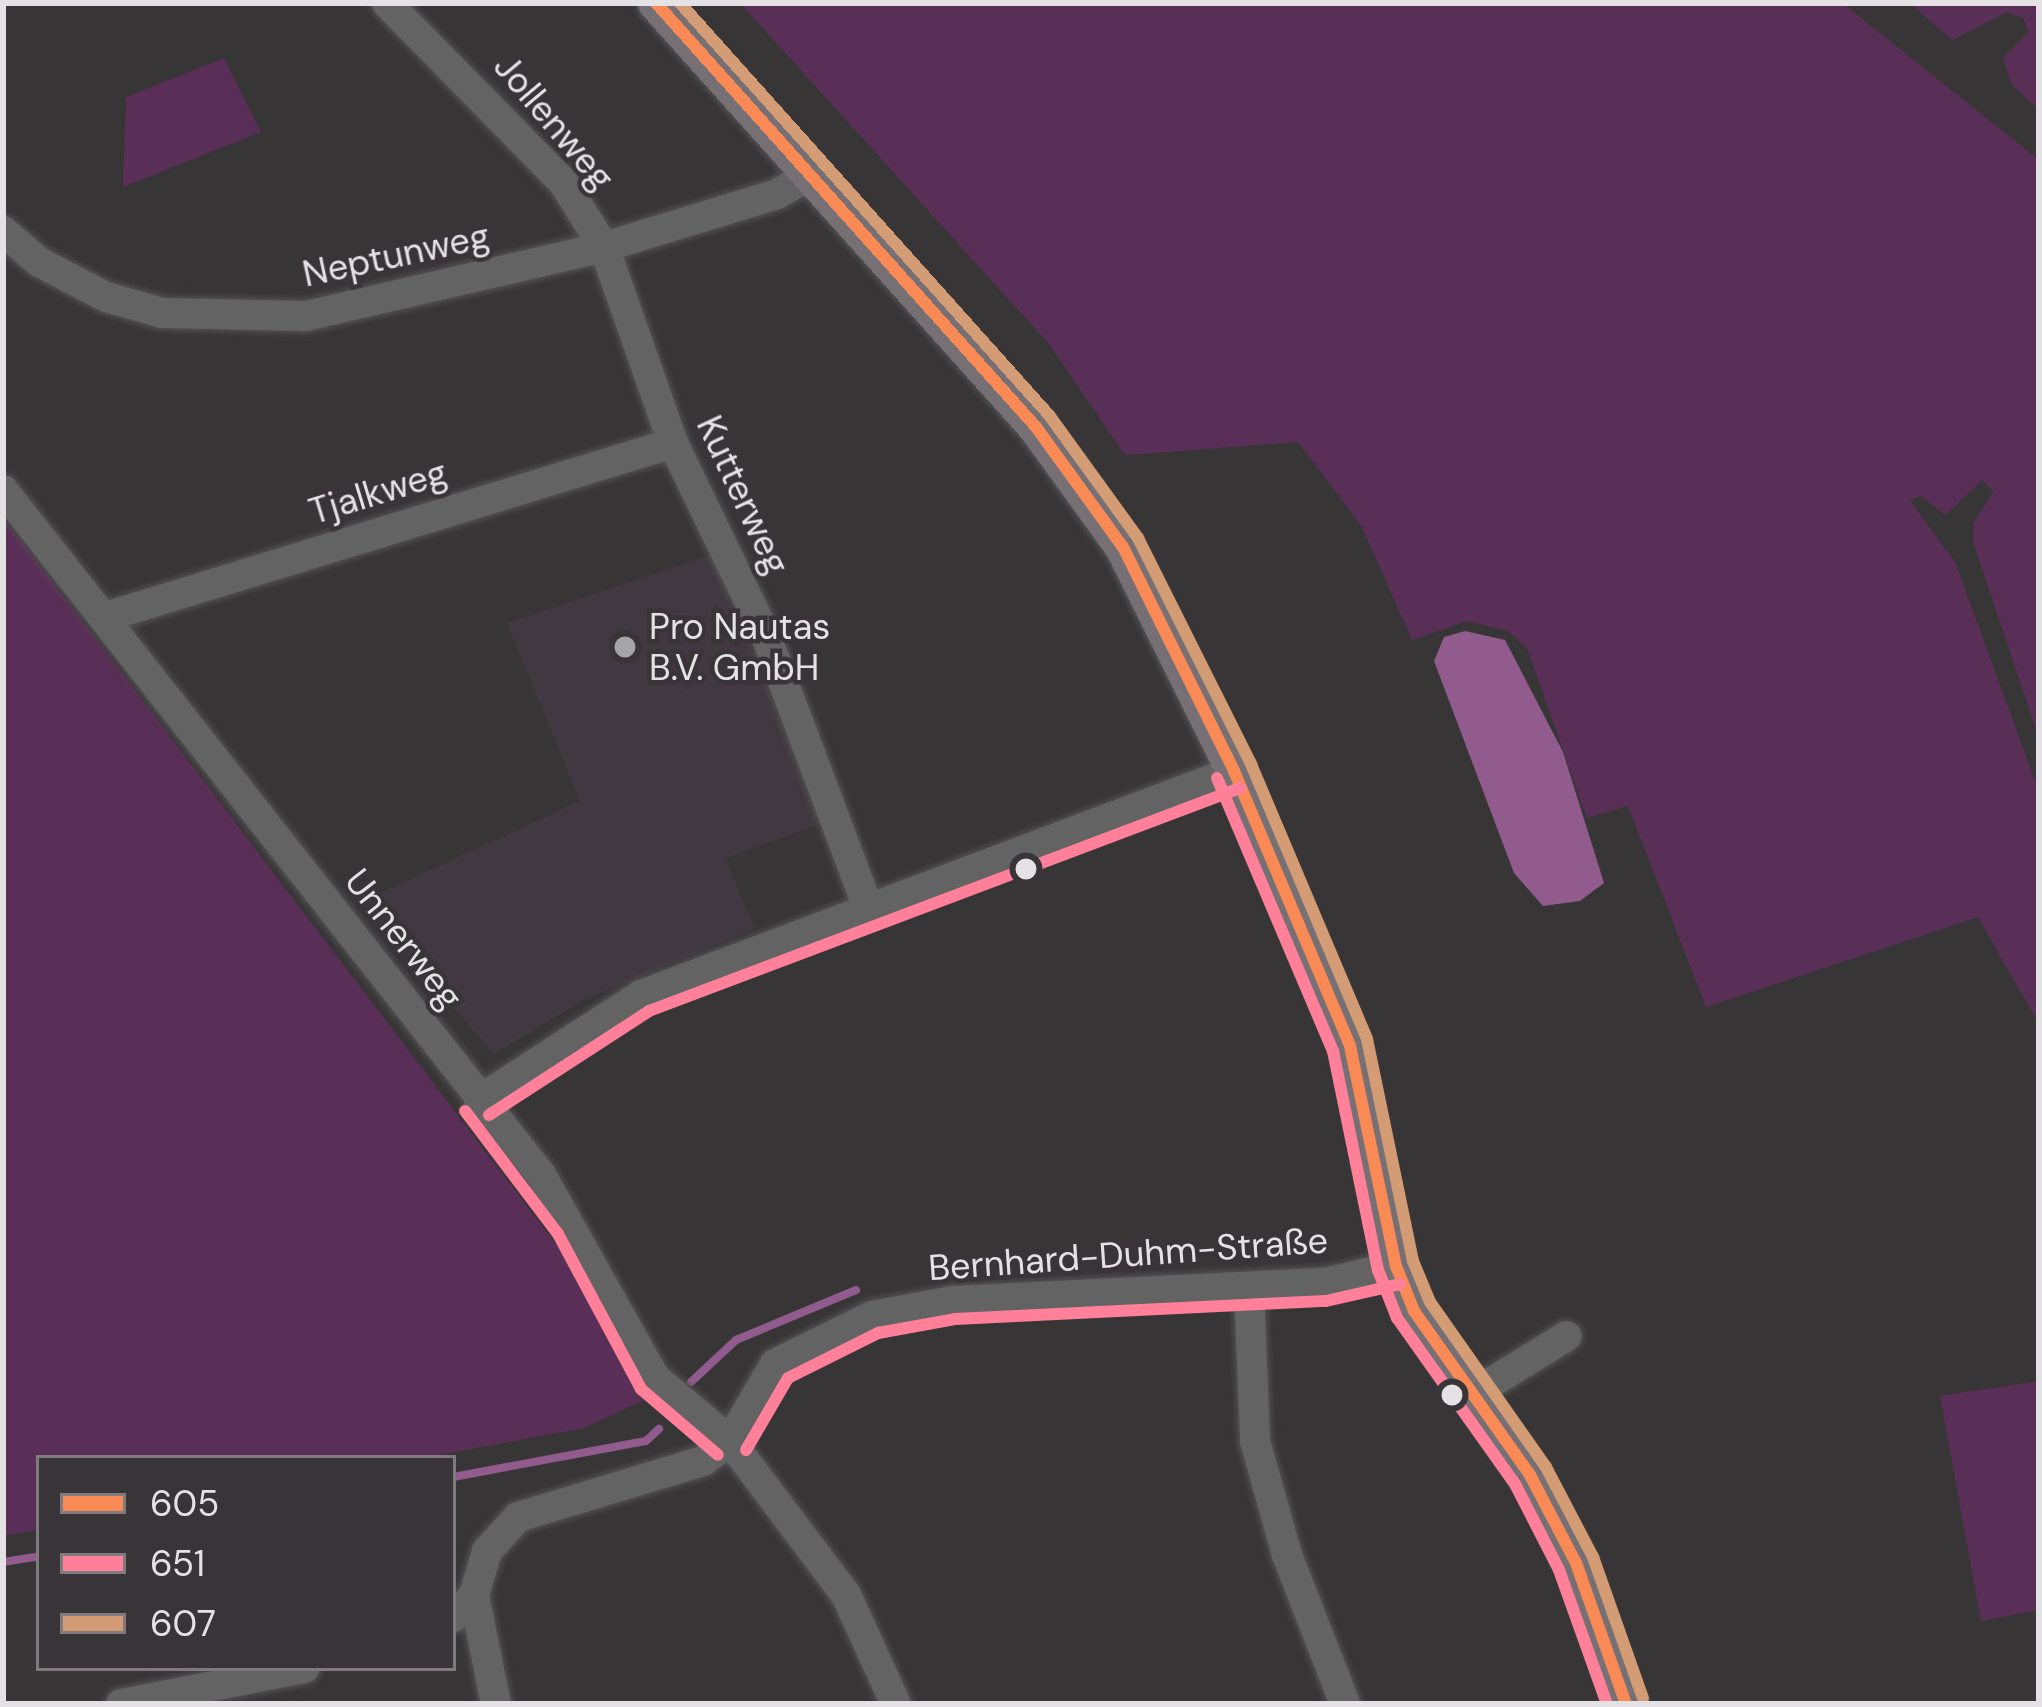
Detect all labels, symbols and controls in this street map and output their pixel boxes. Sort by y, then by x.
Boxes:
street label: Jollenweg [485,45,623,199]
street label: Neptunweg [299,214,493,296]
street label: Kutterweg [688,409,798,581]
street label: Tjalkweg [304,451,452,533]
place label: Pro Nautas B.V. GmbH [649,604,830,689]
marker: Pro Nautas B.V. GmbH [612,634,638,660]
unlabelled marker [1015,858,1037,880]
street label: Unnerweg [336,860,472,1018]
street label: Bernhard-Duhm-Straße [927,1218,1329,1290]
unlabelled marker [1441,1384,1463,1406]
legend [36,1455,456,1671]
text: 605 [150,1480,219,1527]
text: 651 [150,1540,205,1587]
text: 607 [150,1600,216,1647]

